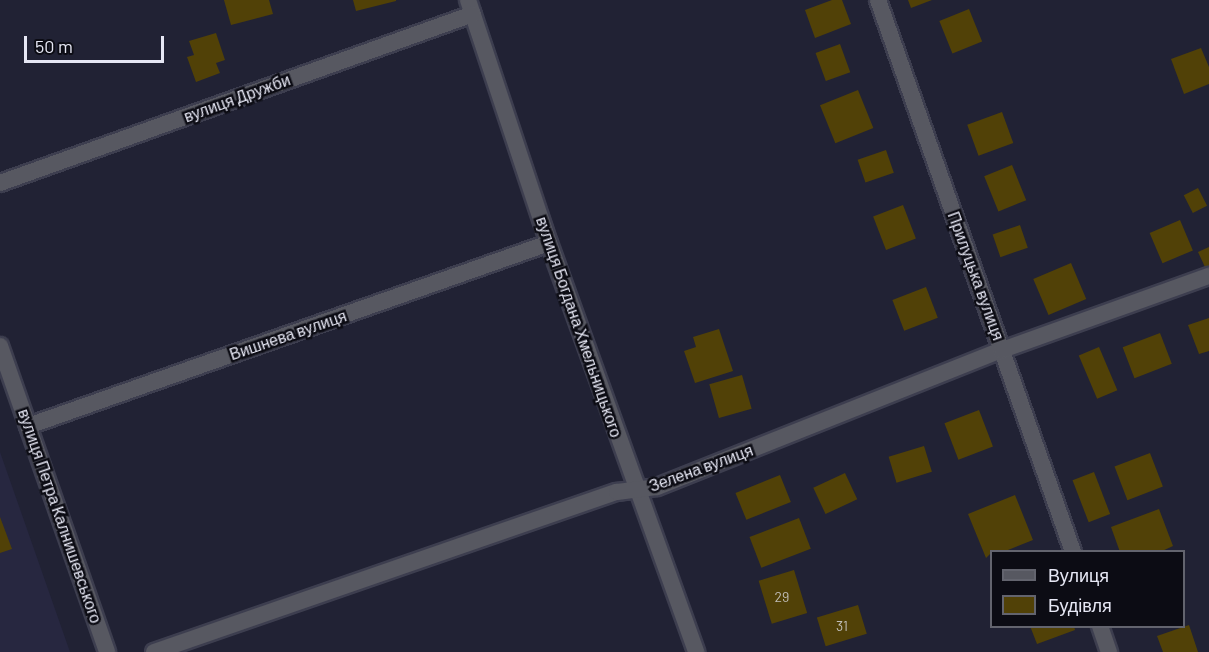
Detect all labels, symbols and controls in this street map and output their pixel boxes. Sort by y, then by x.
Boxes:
scale bar [27,24,166,62]
text: 50 m [35,35,73,57]
street label: вулиця Дружби [181,70,293,126]
street label: Прилуцька вулиця [944,209,1008,343]
street label: вулиця Богдана Хмельницького [532,214,626,440]
street label: Вишнева вулиця [227,306,349,364]
street label: вулиця Петра Калнишевського [14,406,106,626]
street label: Зелена вулиця [646,440,756,496]
legend [990,550,1185,628]
text: Вулиця [1048,564,1109,586]
house number: 29 [775,589,789,605]
text: Будівля [1048,594,1112,616]
house number: 31 [836,618,848,634]

